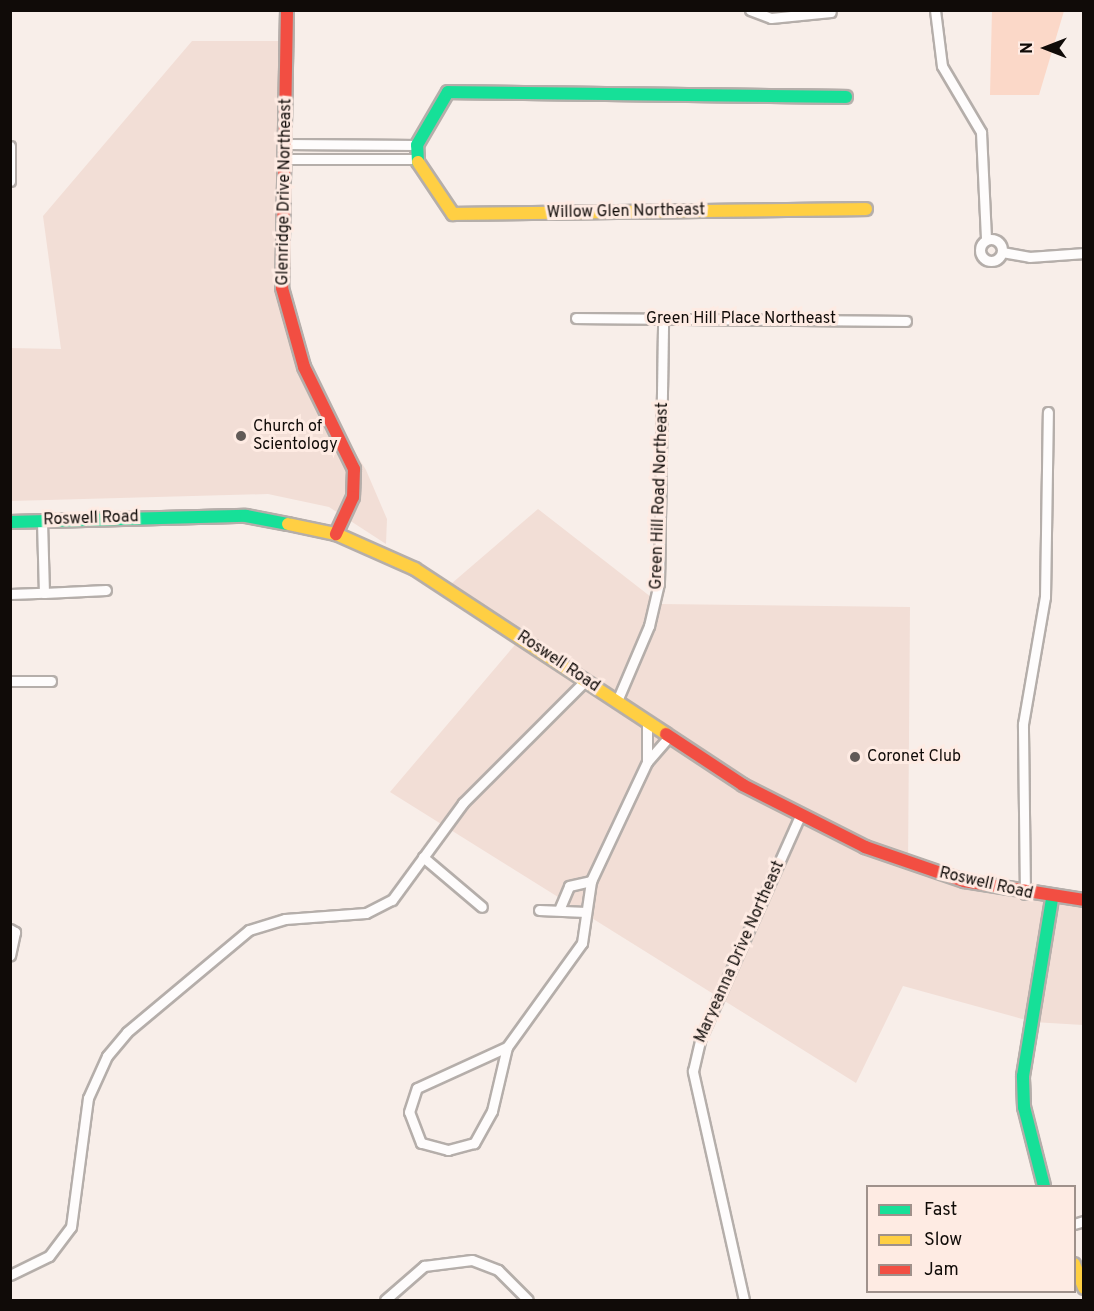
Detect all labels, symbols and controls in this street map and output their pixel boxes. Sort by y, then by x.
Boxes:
north arrow [1016,18,1076,78]
text: N [1018,42,1038,54]
street label: Glenridge Drive Northeast [274,98,296,286]
street label: Willow Glen Northeast [547,201,705,223]
street label: Green Hill Place Northeast [646,309,836,329]
street label: Green Hill Road Northeast [647,402,673,590]
place label: Church of Scientology [253,417,338,455]
marker: Church of Scientology [234,429,248,443]
street label: Roswell Road [43,508,139,530]
street label: Roswell Road [513,627,603,697]
place label: Coronet Club [867,747,961,767]
marker: Coronet Club [848,750,862,764]
street label: Maryeanna Drive Northeast [691,858,789,1046]
street label: Roswell Road [937,864,1035,904]
legend [866,1185,1076,1293]
text: Fast [924,1199,957,1222]
text: Slow [924,1229,962,1252]
text: Jam [924,1259,959,1282]

